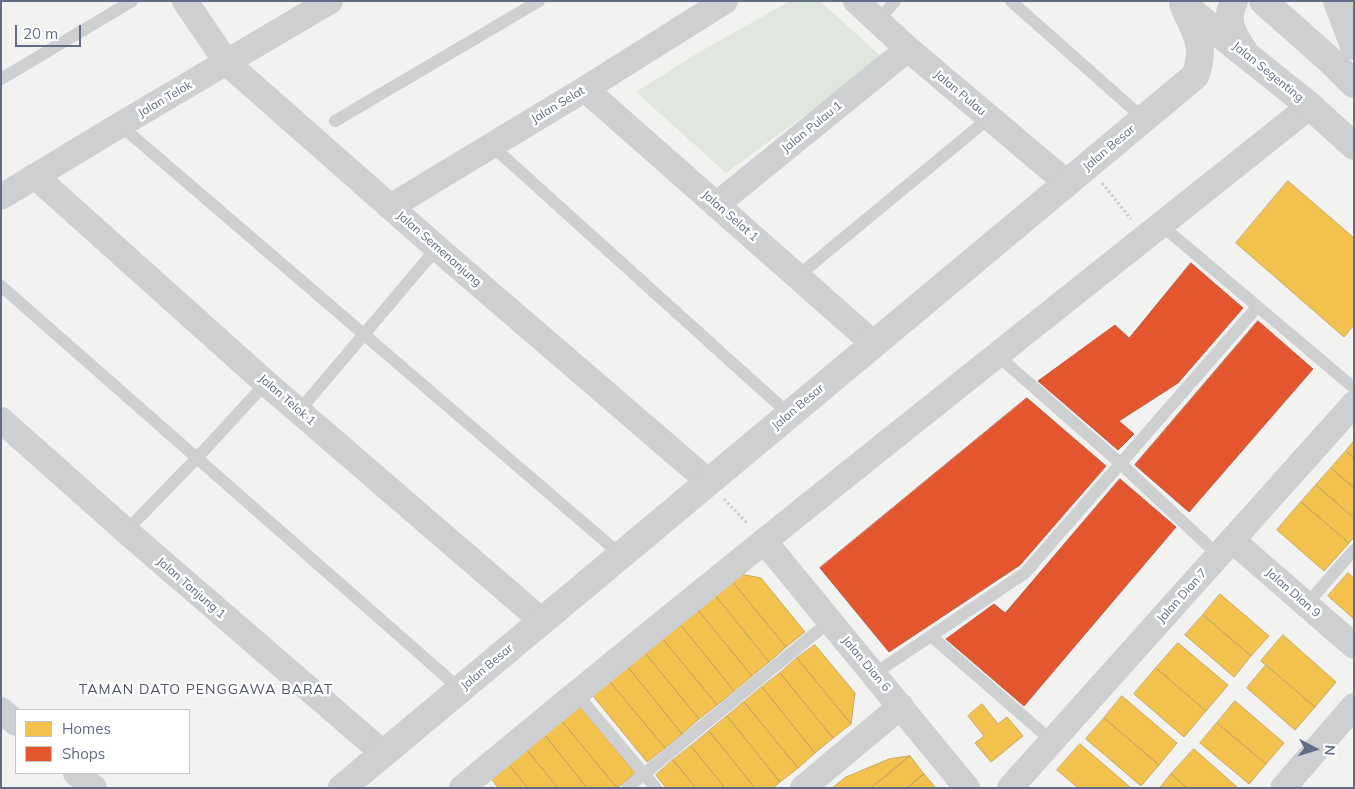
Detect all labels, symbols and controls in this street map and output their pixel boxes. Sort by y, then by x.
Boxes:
scale bar [18,15,84,47]
text: 20 m [23,24,58,43]
street label: Jalan Segenting [1229,39,1307,105]
street label: Jalan Pulau [931,67,989,119]
street label: Jalan Telok [135,78,195,120]
street label: Jalan Selat [529,83,587,127]
street label: Jalan Pulau 1 [779,98,845,156]
street label: Jalan Besar [1080,122,1138,174]
street label: Jalan Selat 1 [699,188,761,244]
street label: Jalan Semenanjung [394,208,484,290]
street label: Jalan Telok 1 [256,371,318,429]
street label: Jalan Besar [769,381,827,433]
street label: Jalan Tanjung 1 [154,554,228,622]
street label: Jalan Dian 9 [1263,565,1323,621]
street label: Jalan Dian 7 [1154,566,1210,626]
street label: Jalan Dian 6 [839,633,893,695]
street label: Jalan Besar [458,641,516,693]
district label: TAMAN DATO PENGGAWA BARAT [76,682,336,698]
legend [15,709,190,774]
text: Homes [62,719,111,738]
north arrow [1290,724,1340,774]
text: Shops [62,744,105,763]
text: N [1321,744,1339,756]

